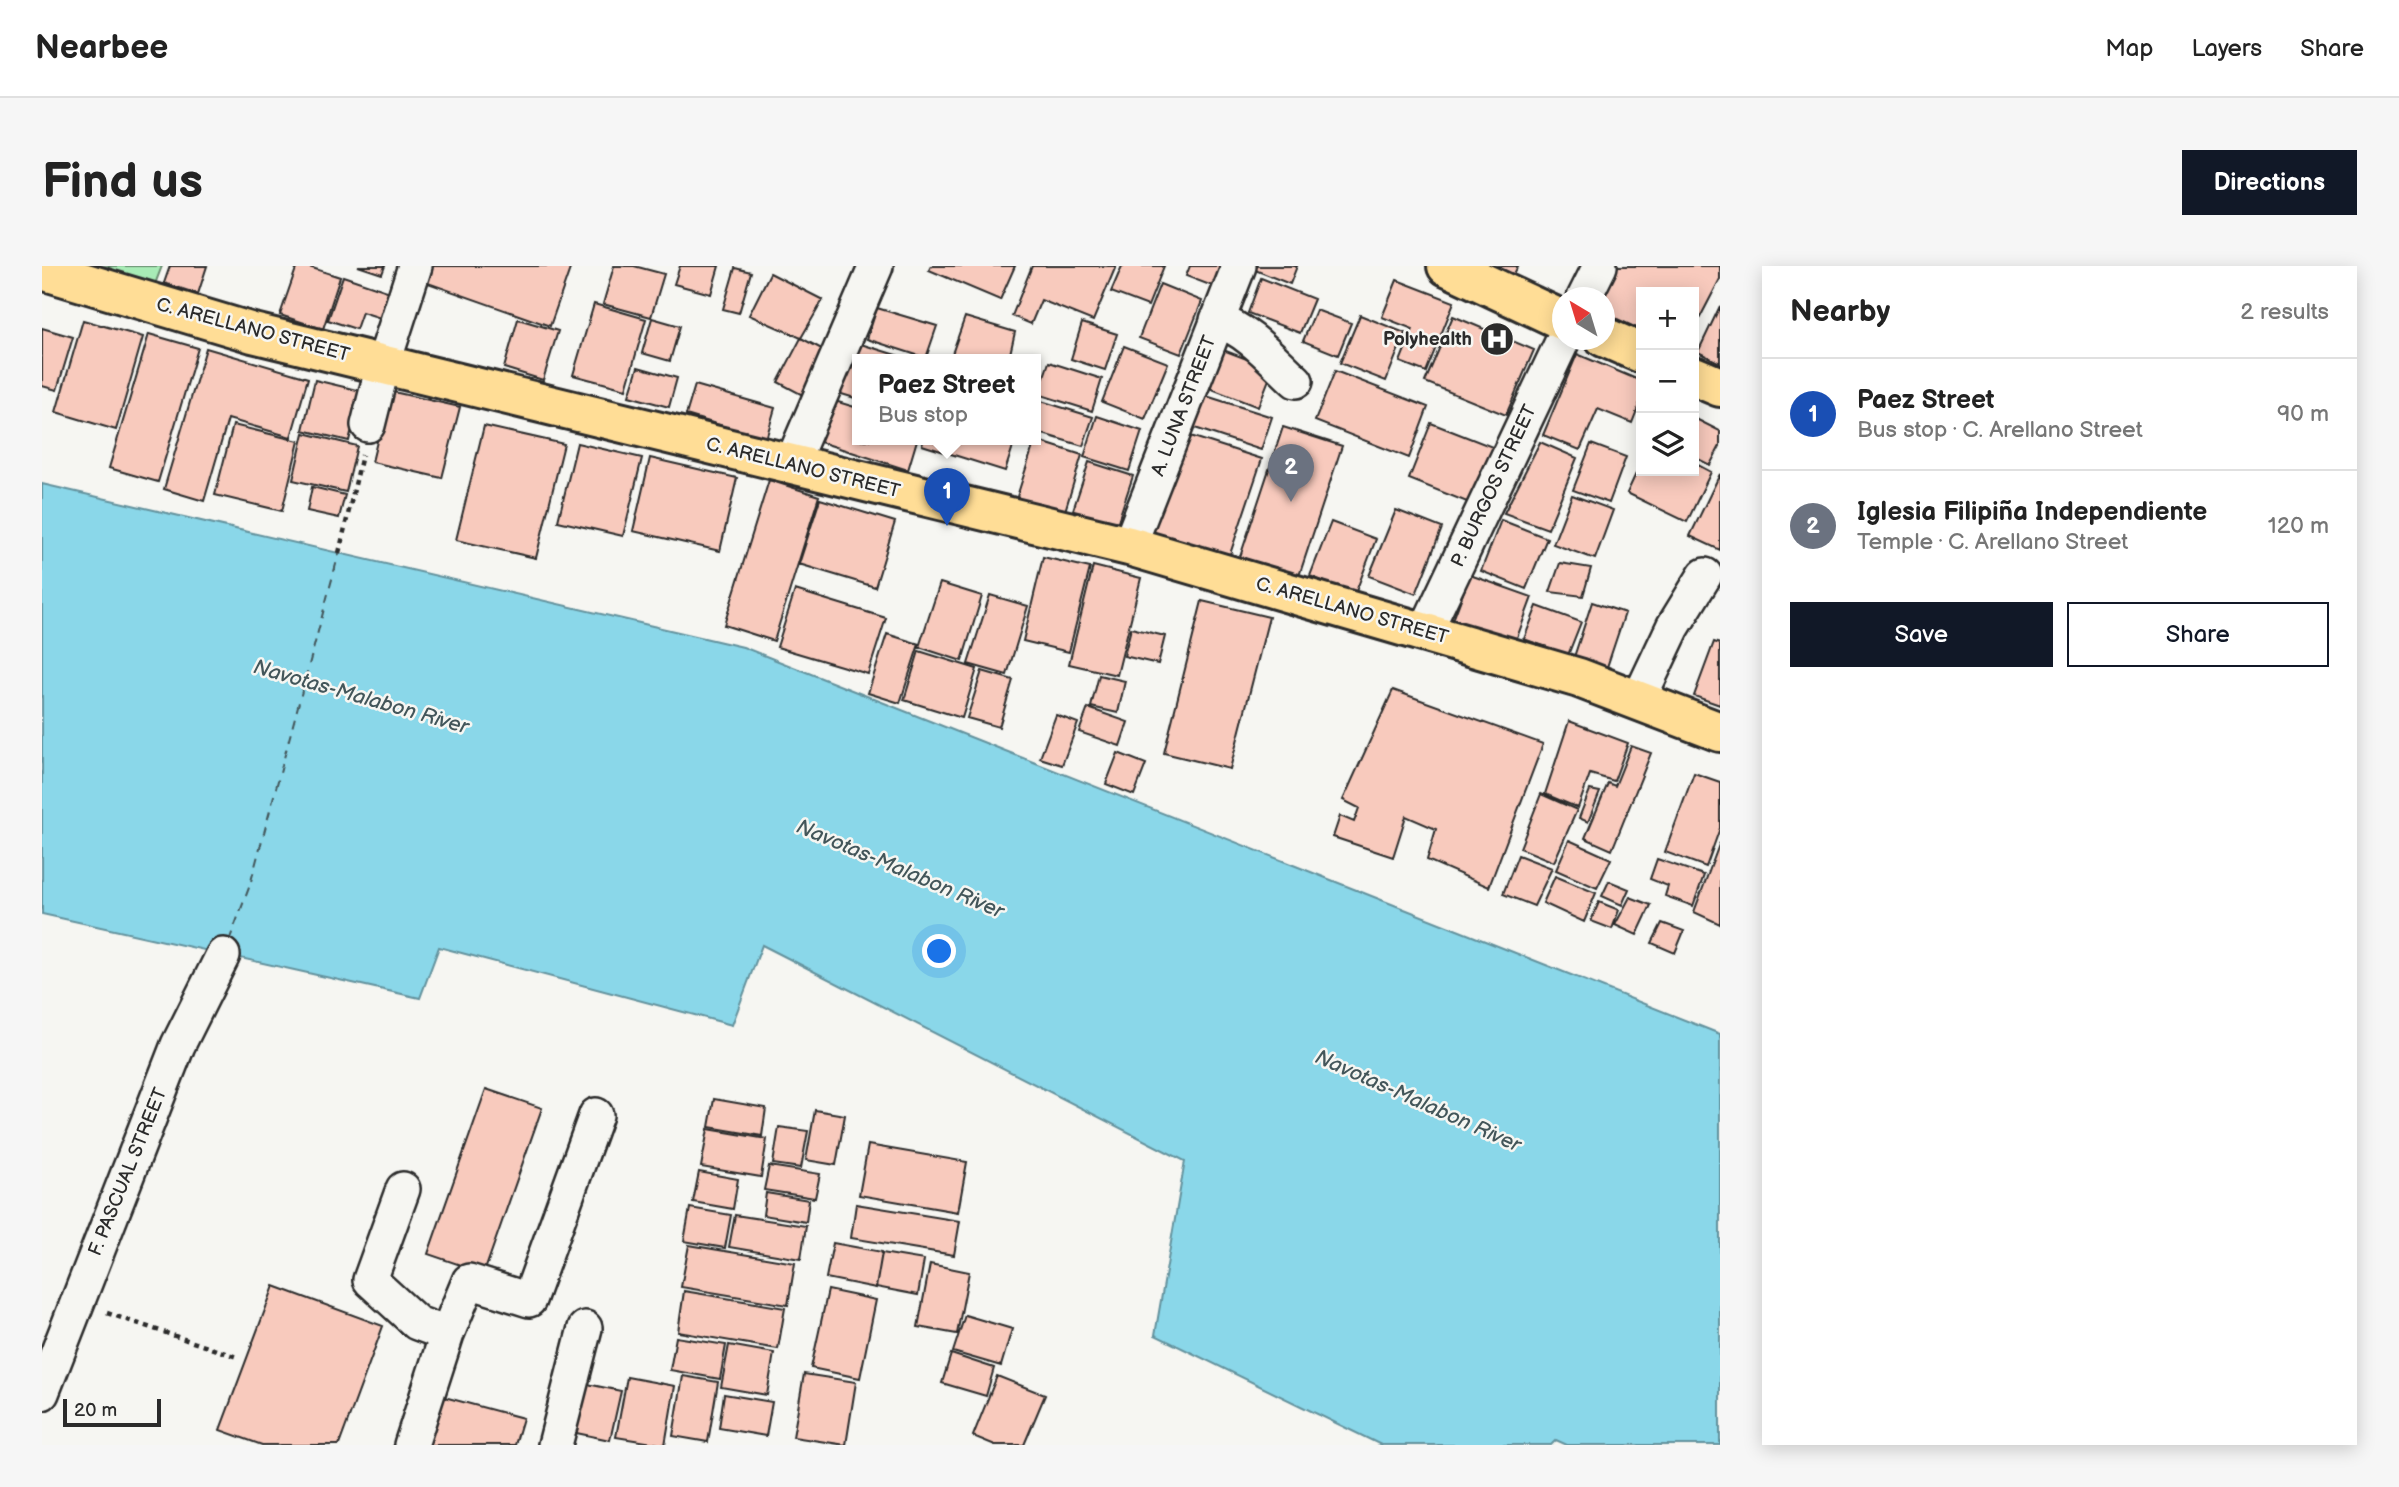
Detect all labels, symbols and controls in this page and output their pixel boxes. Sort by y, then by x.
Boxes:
text: Nearbee [35,28,168,68]
text: Map [2105,34,2153,63]
text: Layers [2191,34,2262,63]
text: Share [2300,34,2364,63]
button: Directions [2182,150,2357,215]
text: Find us [42,153,203,212]
north arrow [1552,287,1615,350]
map controls [1636,287,1699,476]
button: + [1636,287,1699,350]
street label: C. ARELLANO STREET [154,293,353,367]
text: Nearby [1790,294,1890,330]
text: 2 results [2240,298,2329,326]
hospital icon: Polyhealth [1478,320,1516,358]
place label: Polyhealth [1383,328,1472,351]
street label: A. LUNA STREET [1147,332,1222,479]
button: − [1636,350,1699,413]
popup [852,354,1041,445]
text: Paez Street [878,370,1015,401]
text: Paez Street [1857,385,1995,416]
text: 1 [1808,400,1818,428]
text: 90 m [2277,400,2329,428]
text: Bus stop [878,401,968,429]
street label: P. BURGOS STREET [1446,401,1542,571]
button: layers [1636,413,1699,476]
text: Bus stop · C. Arellano Street [1857,416,2143,444]
street label: C. ARELLANO STREET [704,433,903,503]
pin: 2 [1268,444,1314,502]
pin: 1 [924,468,970,526]
text: Iglesia Filipiña Independiente [1857,497,2207,528]
text: 2 [1806,512,1820,540]
text: 120 m [2268,512,2329,540]
text: Temple · C. Arellano Street [1857,528,2128,556]
street label: C. ARELLANO STREET [1253,572,1452,650]
button: Save [1790,602,2053,667]
button: Share [2067,602,2329,667]
water label: Navotas-Malabon River [251,654,473,740]
water label: Navotas-Malabon River [793,814,1009,925]
your location [922,934,956,968]
water label: Navotas-Malabon River [1311,1044,1526,1158]
street label: F. PASCUAL STREET [84,1084,172,1259]
scale bar [63,1396,161,1428]
text: 20 m [74,1399,117,1422]

